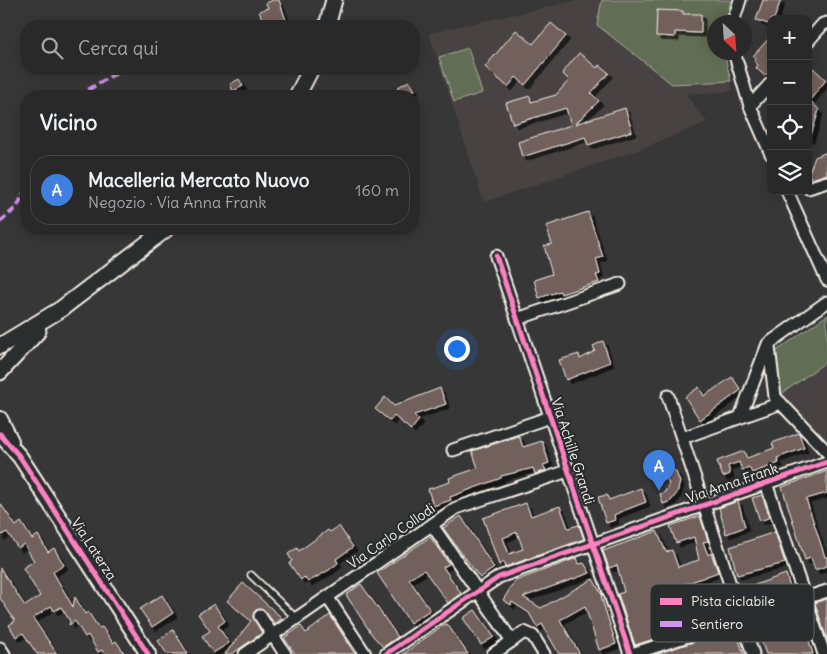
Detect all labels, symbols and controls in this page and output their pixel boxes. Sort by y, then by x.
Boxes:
north arrow [707,15,752,60]
map controls [767,15,812,195]
button: + [767,15,812,60]
search box [20,20,420,75]
icon: search [38,34,66,62]
text: Cerca qui [78,36,159,60]
button: − [767,60,812,105]
button: locate [767,105,812,150]
text: Vicino [40,109,97,136]
button: layers [767,150,812,195]
text: Macelleria Mercato Nuovo [88,168,309,192]
text: A [52,180,62,200]
text: 160 m [355,180,399,200]
text: Negozio · Via Anna Frank [88,192,266,212]
your location [444,336,470,362]
street label: Via Achille Grandi [547,396,599,506]
pin: A [643,450,675,491]
street label: Via Anna Frank [684,459,780,507]
street label: Via Carlo Collodi [344,499,438,573]
street label: Via Laterza [67,514,121,584]
legend [650,584,814,642]
text: Pista ciclabile [691,592,775,610]
text: Sentiero [691,615,743,633]

